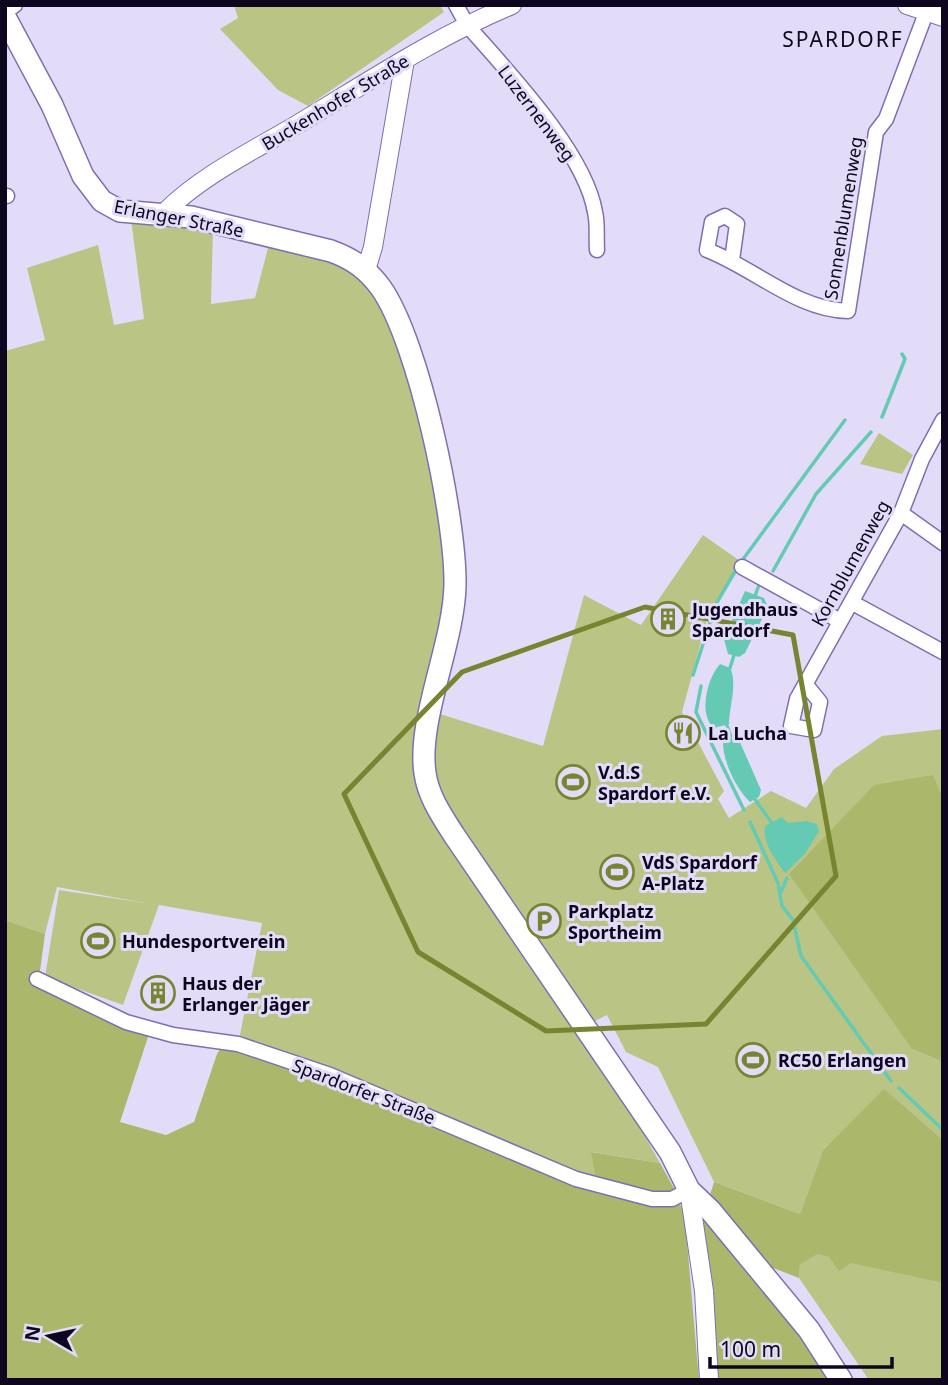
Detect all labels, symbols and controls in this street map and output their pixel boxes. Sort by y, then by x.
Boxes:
district label: SPARDORF [782,25,904,53]
street label: Buckenhofer Straße [257,48,413,156]
street label: Luzernenweg [493,60,581,166]
street label: Sonnenblumenweg [818,135,868,301]
street label: Erlanger Straße [112,194,246,242]
street label: Kornblumenweg [805,496,895,630]
place label: Jugendhaus Spardorf [690,597,798,642]
building icon: Jugendhaus Spardorf [649,600,687,638]
restaurant icon: La Lucha [664,714,702,752]
place label: La Lucha [708,721,787,745]
place label: V.d.S Spardorf e.V. [598,760,711,805]
sports icon: V.d.S Spardorf e.V. [554,763,592,801]
place label: VdS Spardorf A-Platz [642,850,758,895]
sports icon: VdS Spardorf A-Platz [598,853,636,891]
place label: Parkplatz Sportheim [568,899,662,944]
parking icon: Parkplatz Sportheim [525,902,563,940]
sports icon: Hundesportverein [79,922,117,960]
place label: Hundesportverein [122,929,285,953]
place label: Haus der Erlanger Jäger [182,971,310,1016]
building icon: Haus der Erlanger Jäger [139,974,177,1012]
sports icon: RC50 Erlangen [734,1041,772,1079]
place label: RC50 Erlangen [778,1048,906,1072]
street label: Spardorfer Straße [289,1053,439,1129]
north arrow [14,1301,84,1371]
text: N [18,1324,46,1343]
scale bar [710,1326,892,1370]
text: 100 m [720,1335,781,1363]

